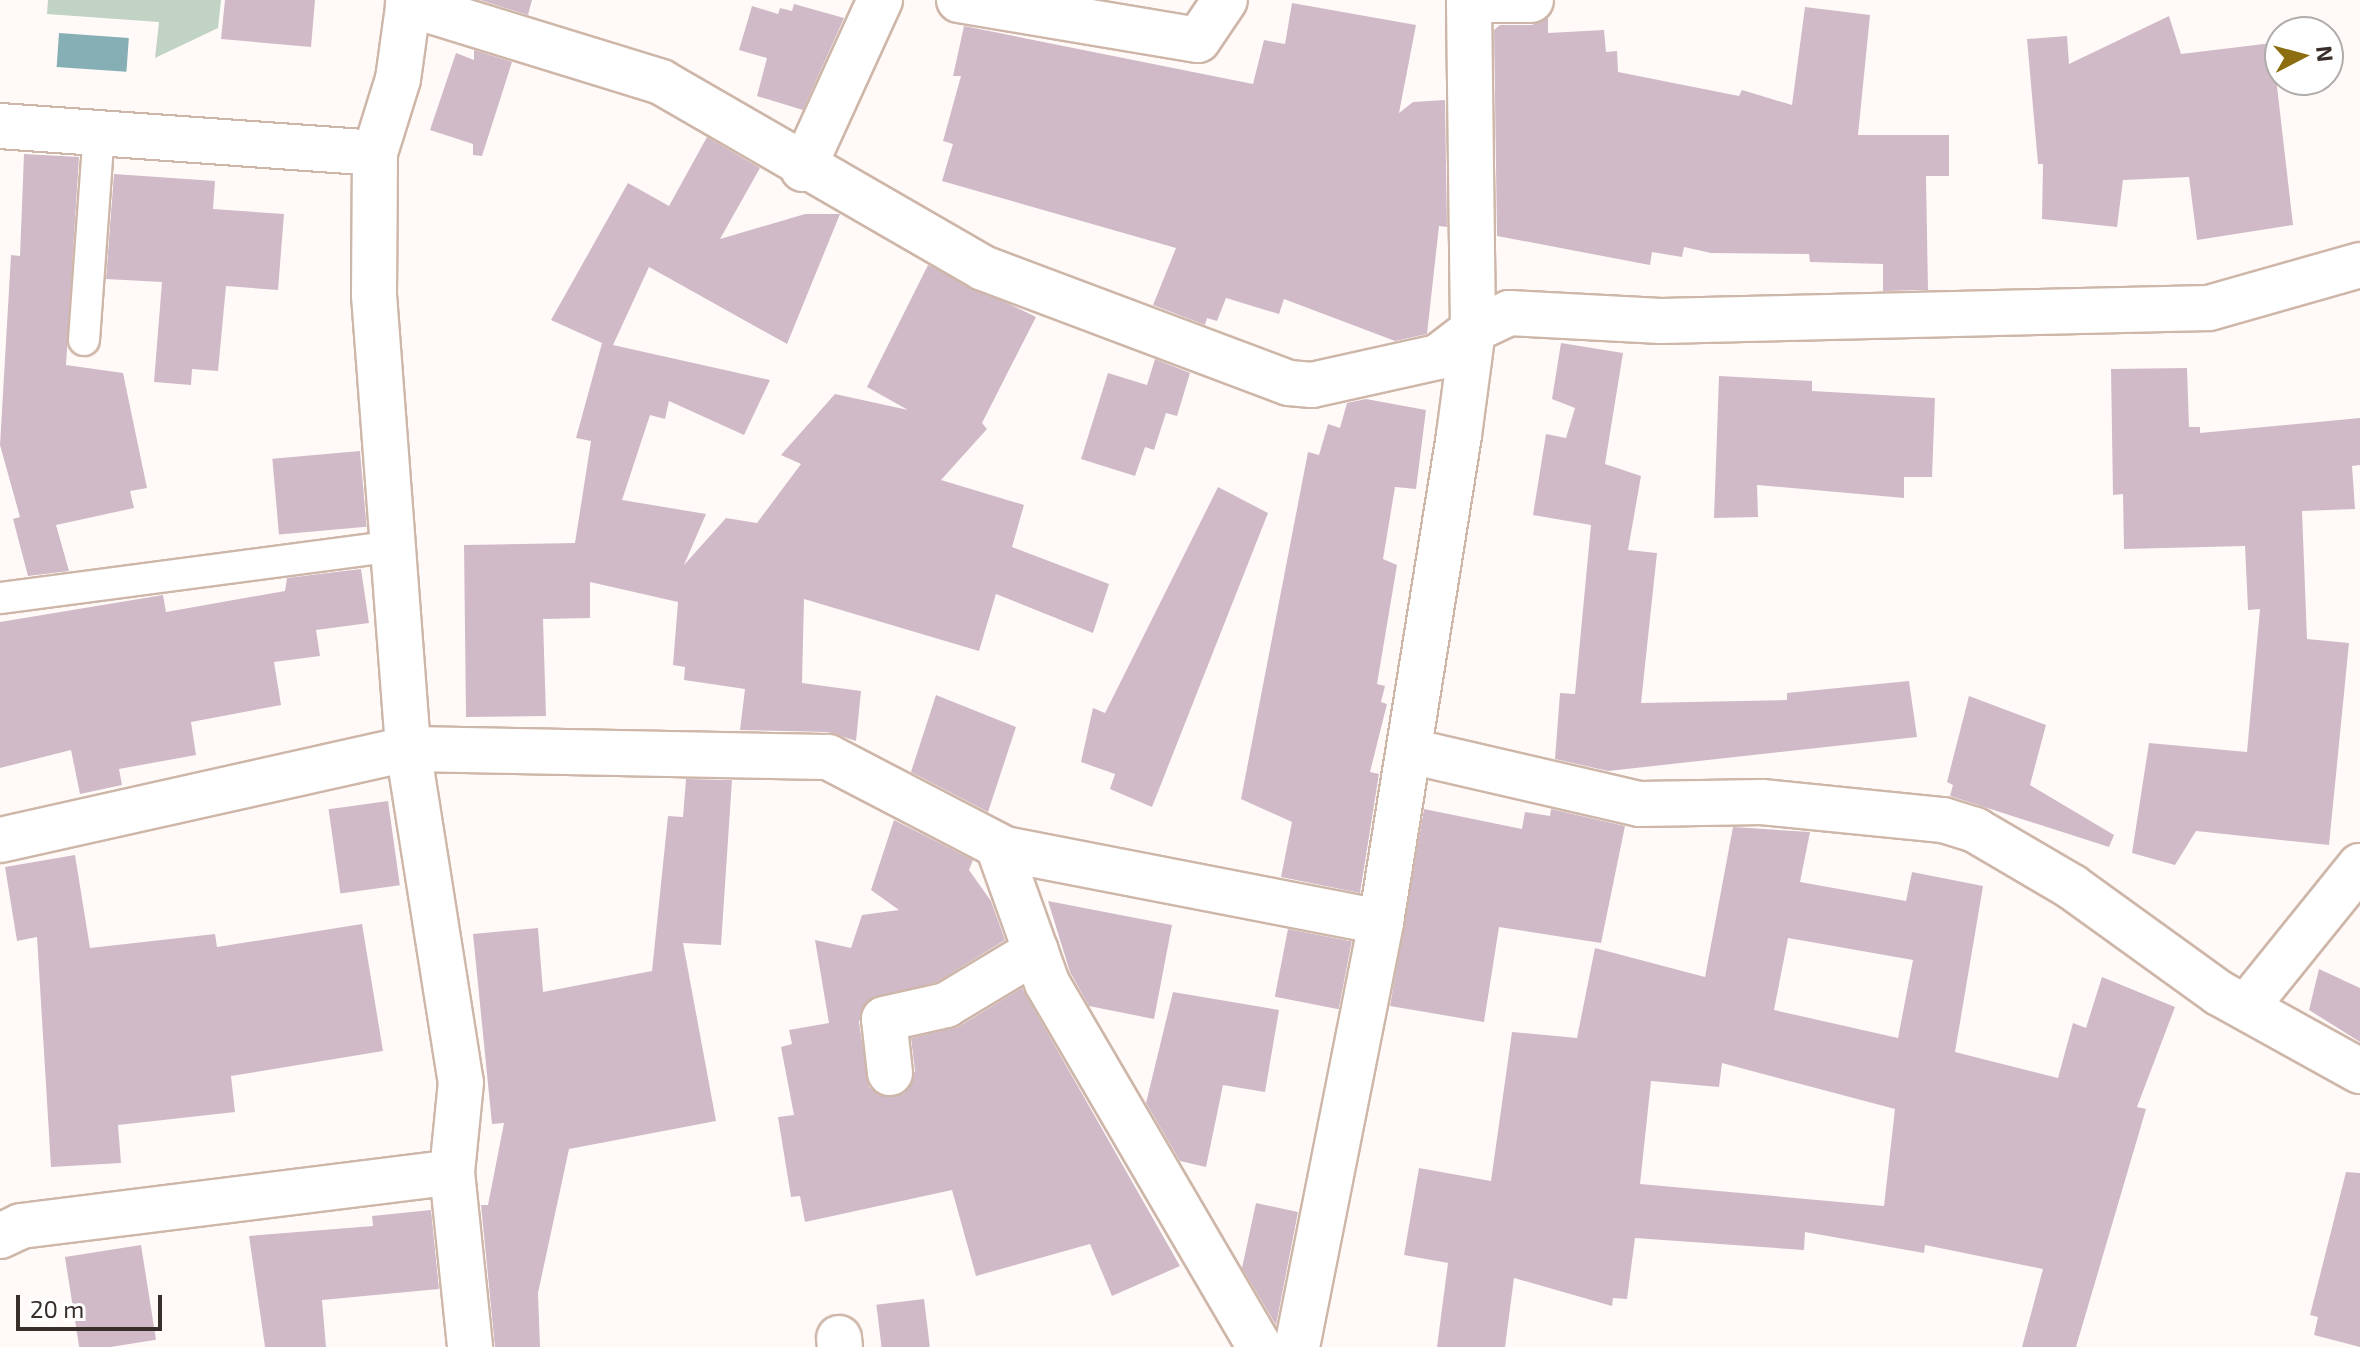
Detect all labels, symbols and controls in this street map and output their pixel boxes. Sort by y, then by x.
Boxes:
north arrow [2264,16,2344,96]
text: N [2312,44,2340,63]
scale bar [20,1279,166,1329]
text: 20 m [30,1294,84,1323]

